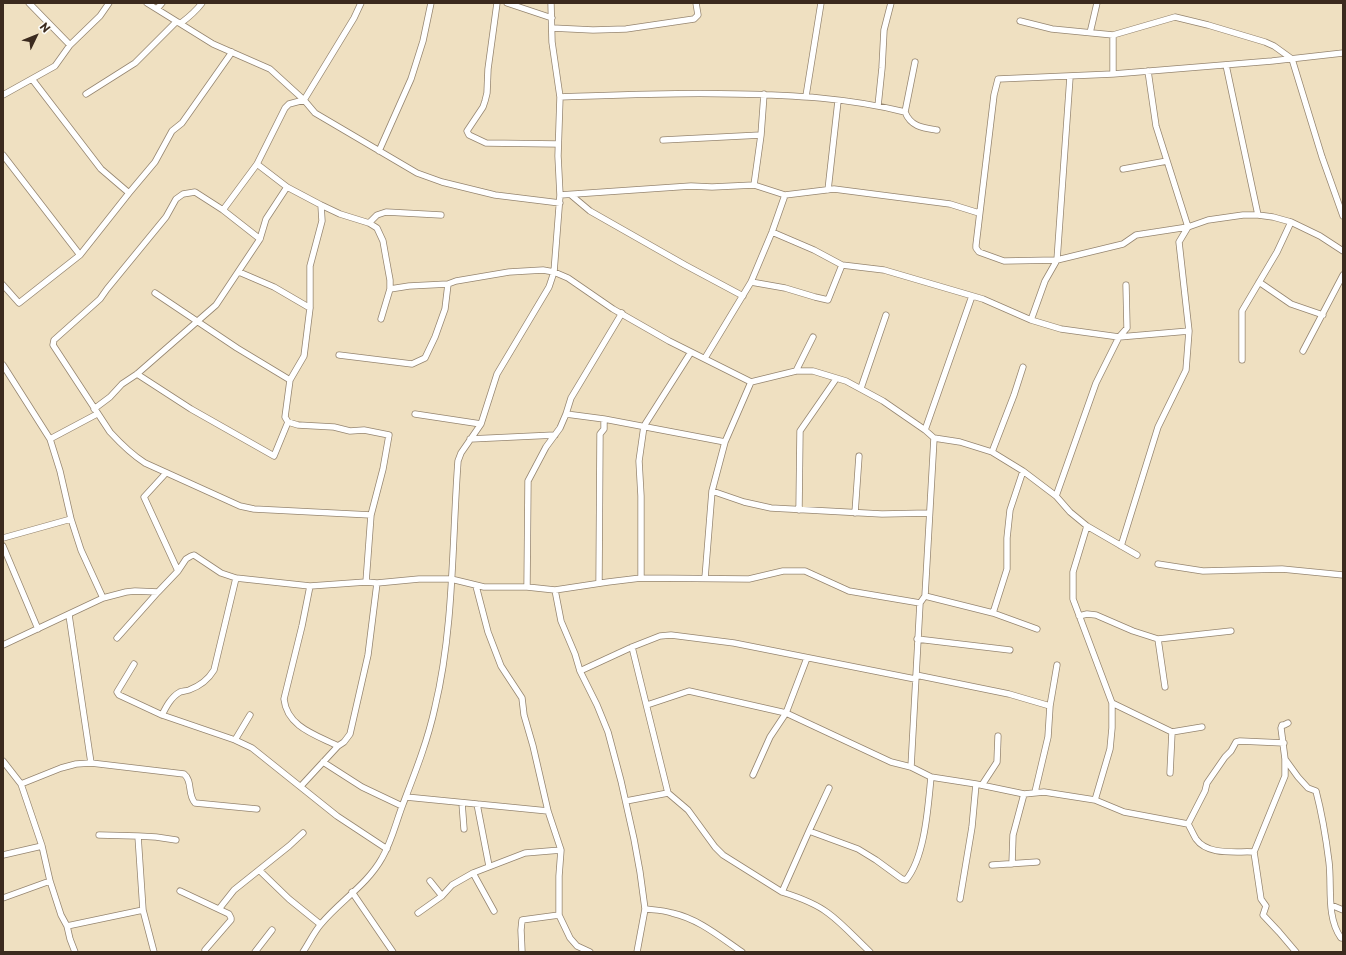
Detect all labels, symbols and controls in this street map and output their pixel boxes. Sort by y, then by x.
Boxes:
north arrow [16,16,56,56]
text: N [36,18,54,36]

